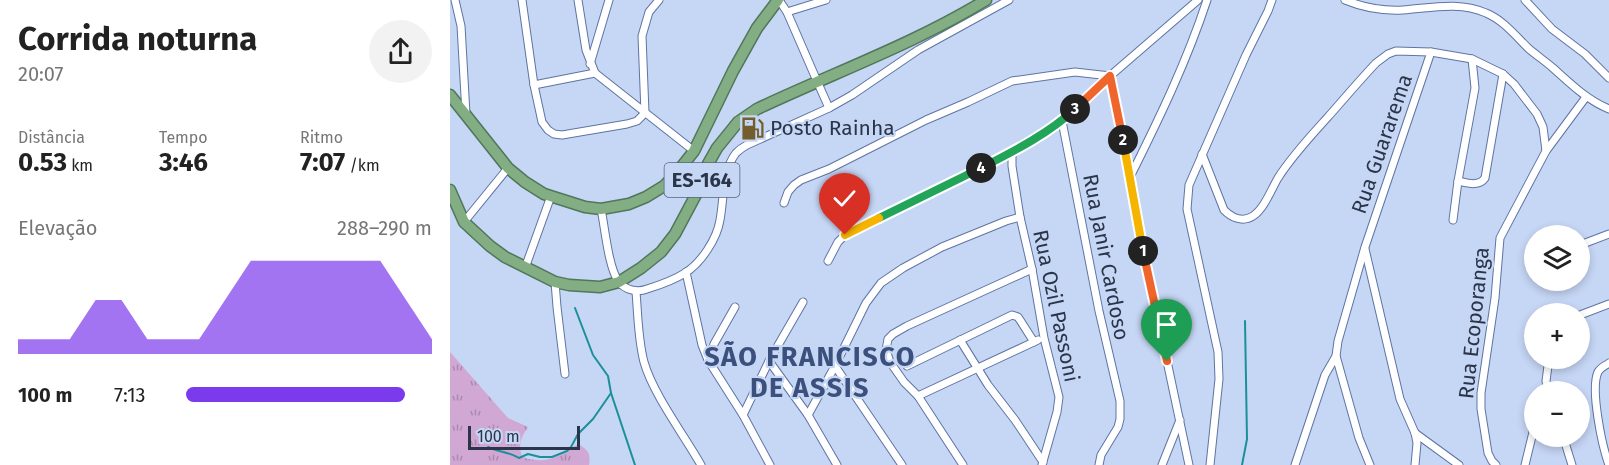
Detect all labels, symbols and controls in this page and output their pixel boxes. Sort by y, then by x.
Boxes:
text: Corrida noturna [18,19,257,59]
button: share [369,20,432,83]
text: 20:07 [18,62,64,86]
street label: Rua Guararema [1346,71,1418,217]
pin: 3 [1060,94,1090,124]
text: 3 [1071,99,1079,118]
fuel station icon: Posto Rainha [739,115,765,141]
place label: Posto Rainha [770,115,895,141]
pin: 2 [1108,125,1138,155]
text: Distância [18,128,85,147]
text: Tempo [159,128,208,147]
text: Ritmo [300,128,343,147]
text: 2 [1119,130,1127,149]
text: 0.53 [18,147,67,178]
text: 3:46 [159,147,208,178]
text: 7:07 [300,147,345,178]
pin: 4 [966,153,996,183]
text: km [67,156,93,175]
text: /km [345,156,380,175]
text: 4 [976,158,986,177]
road number: ES-164 [664,163,740,197]
street label: Rua Janir Cardoso [1077,172,1135,342]
pin [819,173,870,235]
icon: check [828,182,861,215]
text: Elevação [18,216,97,240]
text: 288–290 m [337,216,432,240]
map controls [1524,225,1590,447]
button: layers [1524,225,1590,291]
street label: Rua Ozil Passoni [1027,227,1085,385]
pin: 1 [1128,236,1158,266]
text: 1 [1139,241,1147,260]
street label: Rua Ecoporanga [1453,246,1495,400]
pin [1141,299,1192,361]
button: + [1524,303,1590,369]
icon: arrive [1150,308,1183,341]
district label: SÃO FRANCISCO DE ASSIS [704,340,916,404]
button: − [1524,381,1590,447]
text: 100 m [18,383,72,407]
text: 7:13 [114,383,146,407]
scale bar [468,423,580,450]
text: 100 m [477,427,520,446]

